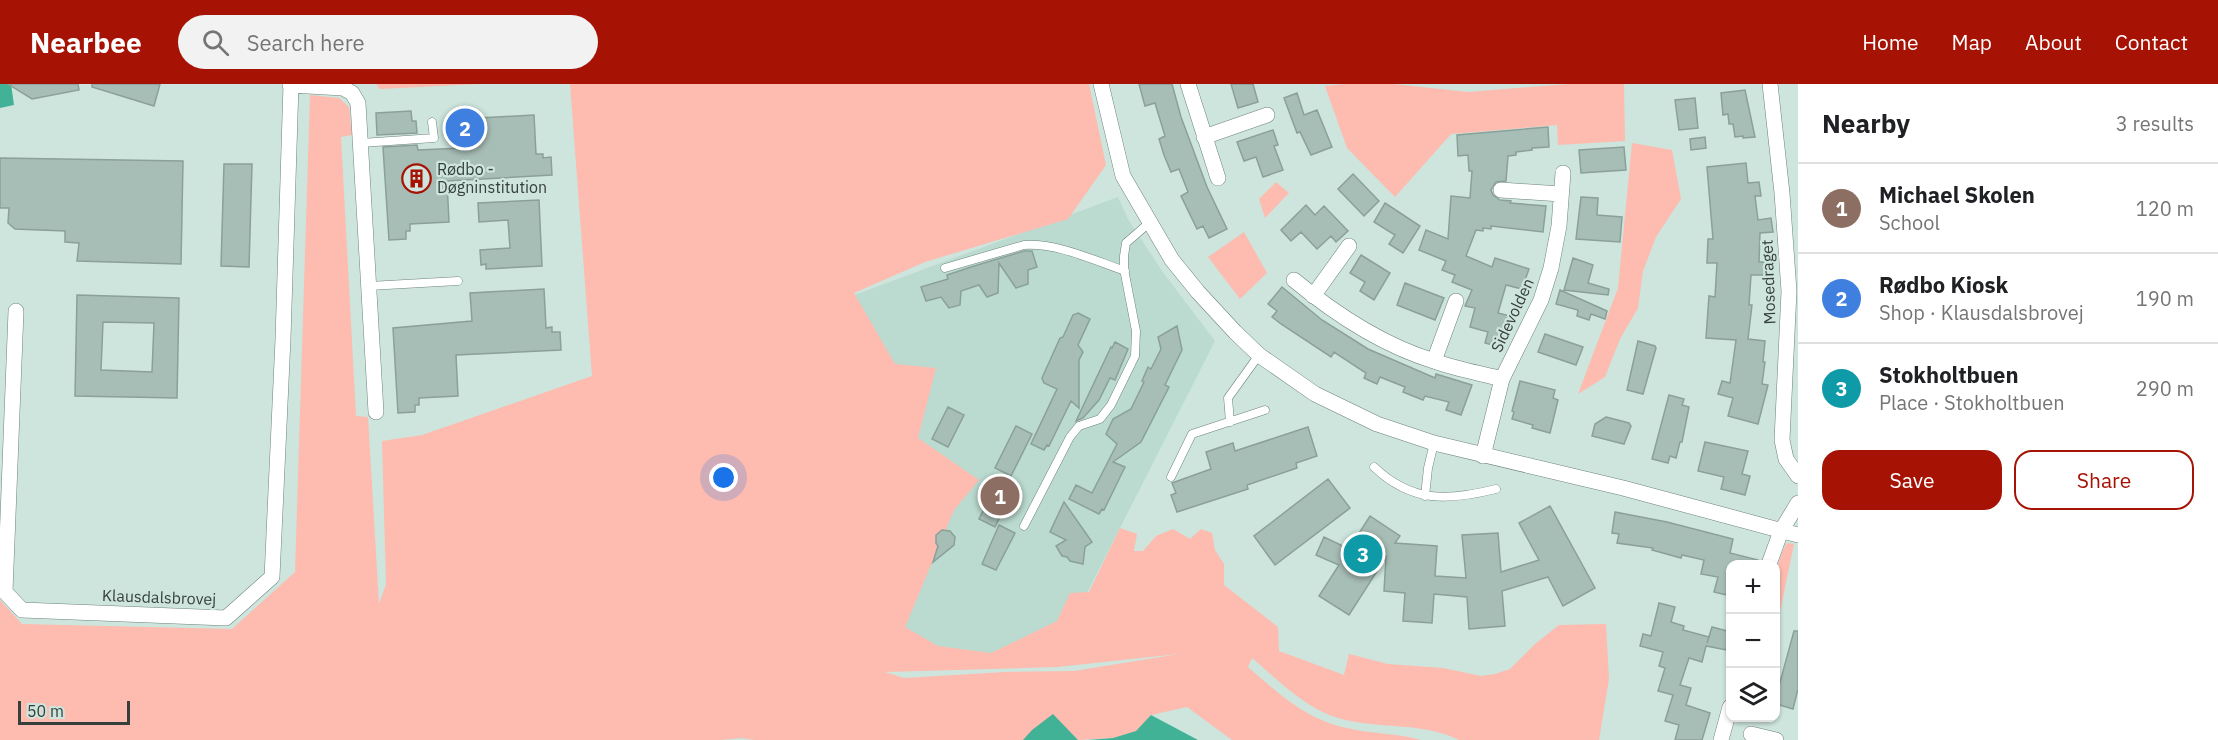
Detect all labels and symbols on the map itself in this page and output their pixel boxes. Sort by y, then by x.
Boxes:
pin: 2 [446,106,484,150]
place label: Rødbo - Døgninstitution [437,159,547,197]
building icon: Rødbo - Døgninstitution [400,162,432,194]
street label: Mosedraget [1757,239,1779,325]
street label: Sidevolden [1486,275,1538,355]
your location [709,463,738,492]
pin: 1 [980,474,1020,518]
pin: 3 [1344,532,1382,576]
street label: Klausdalsbrovej [102,585,216,609]
scale bar [18,698,130,726]

